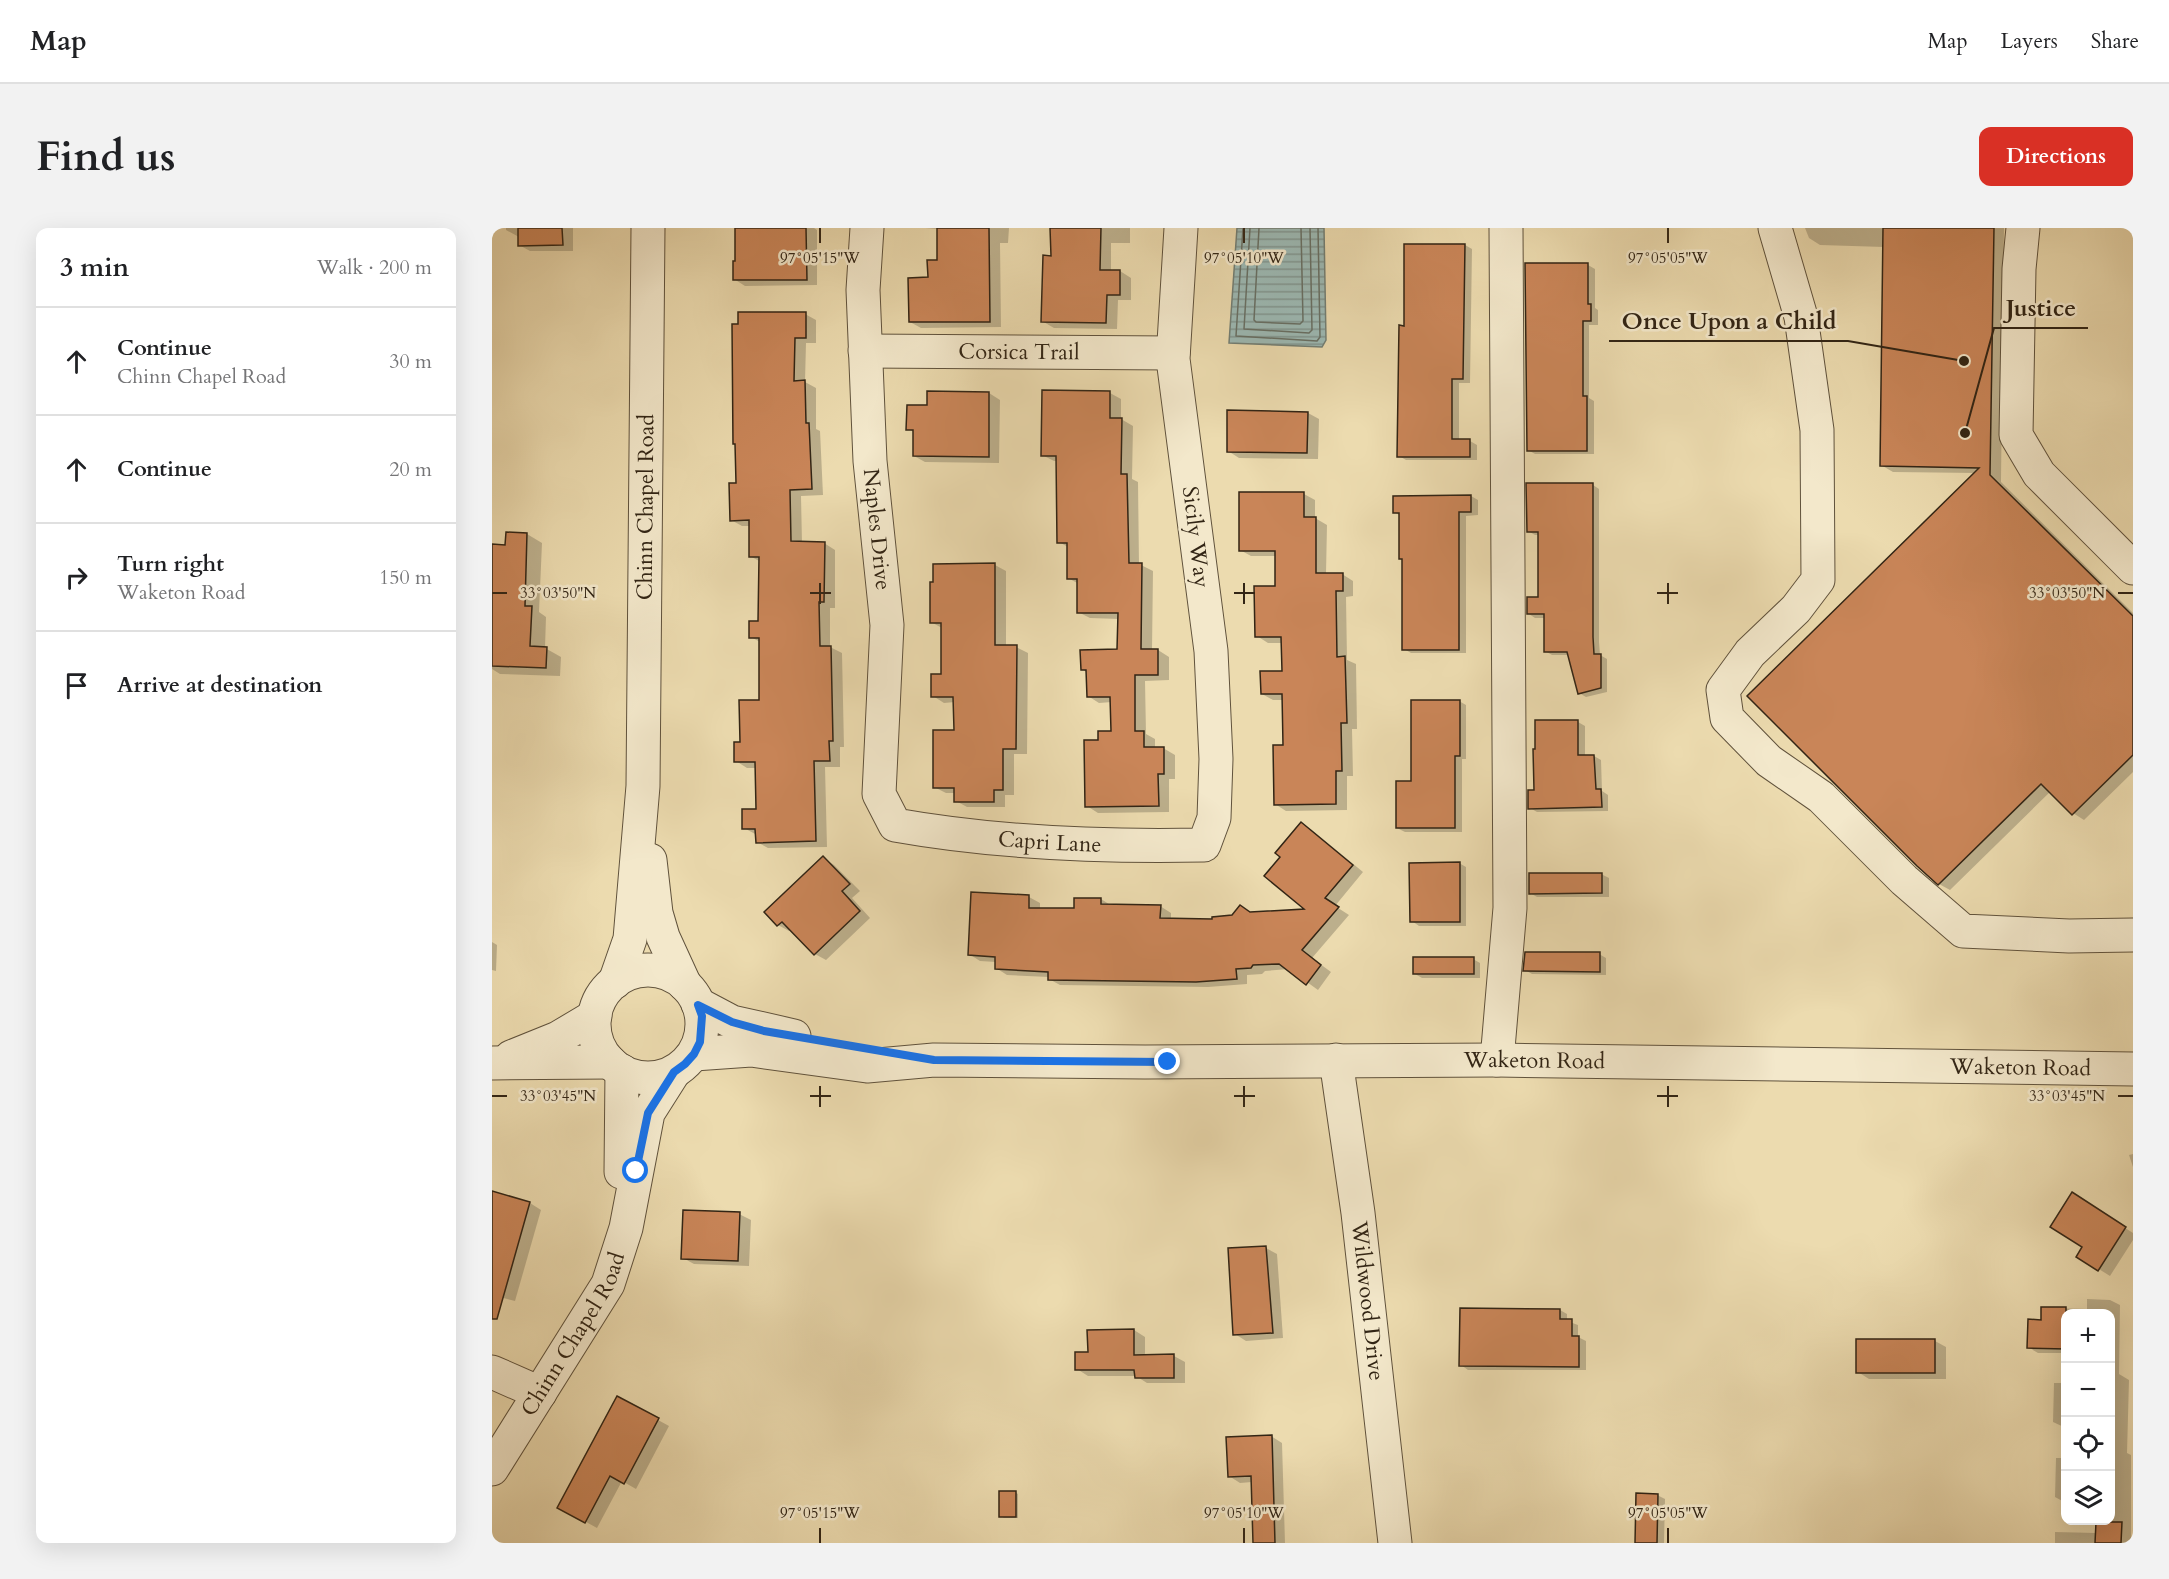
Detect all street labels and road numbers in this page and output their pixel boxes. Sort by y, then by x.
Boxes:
street label: Corsica Trail [958,337,1080,367]
street label: Chinn Chapel Road [630,414,661,600]
street label: Naples Drive [856,467,898,592]
street label: Sicily Way [1175,485,1217,590]
street label: Capri Lane [997,824,1102,860]
street label: Waketon Road [1463,1045,1606,1077]
street label: Waketon Road [1949,1051,2092,1083]
street label: Wildwood Drive [1344,1219,1392,1382]
street label: Chinn Chapel Road [514,1248,632,1422]

